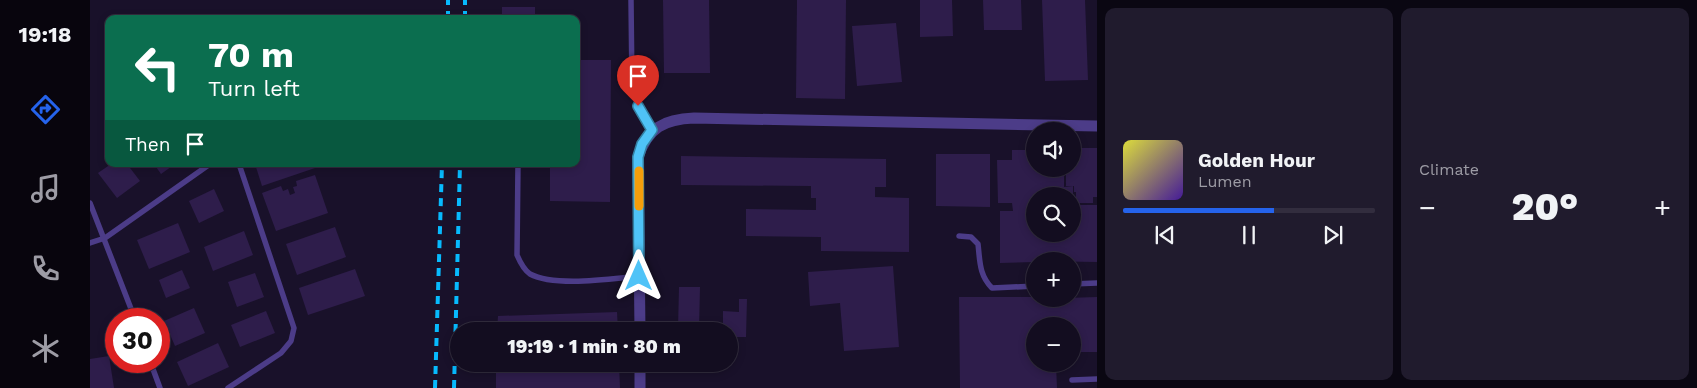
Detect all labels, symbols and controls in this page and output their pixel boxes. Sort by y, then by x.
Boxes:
text: 19:18 [19,22,71,47]
text: 70 m [208,34,294,76]
icon: left [125,35,190,100]
pin [617,55,659,106]
icon: arrive [624,62,652,90]
text: Turn left [208,76,300,101]
icon: directions [28,92,63,127]
map controls [1026,122,1081,372]
button: sound [1026,122,1081,177]
icon: arrive [181,130,209,158]
text: Then [125,133,171,156]
text: Golden Hour [1198,149,1315,172]
text: Climate [1419,160,1479,179]
icon: music [28,171,63,206]
text: Lumen [1198,172,1252,191]
text: 20° [1512,185,1578,229]
button: search [1026,187,1081,242]
text: − [1419,191,1436,224]
text: + [1654,191,1671,224]
icon: previous [1151,221,1179,249]
icon: pause [1235,221,1263,249]
icon: next [1319,221,1347,249]
position arrow [612,249,664,301]
icon: phone [28,251,63,286]
button: + [1026,252,1081,307]
speed limit sign: 30 [105,308,170,373]
button: − [1026,317,1081,372]
icon: climate [28,331,63,366]
text: 19:19 · 1 min · 80 m [507,335,681,358]

